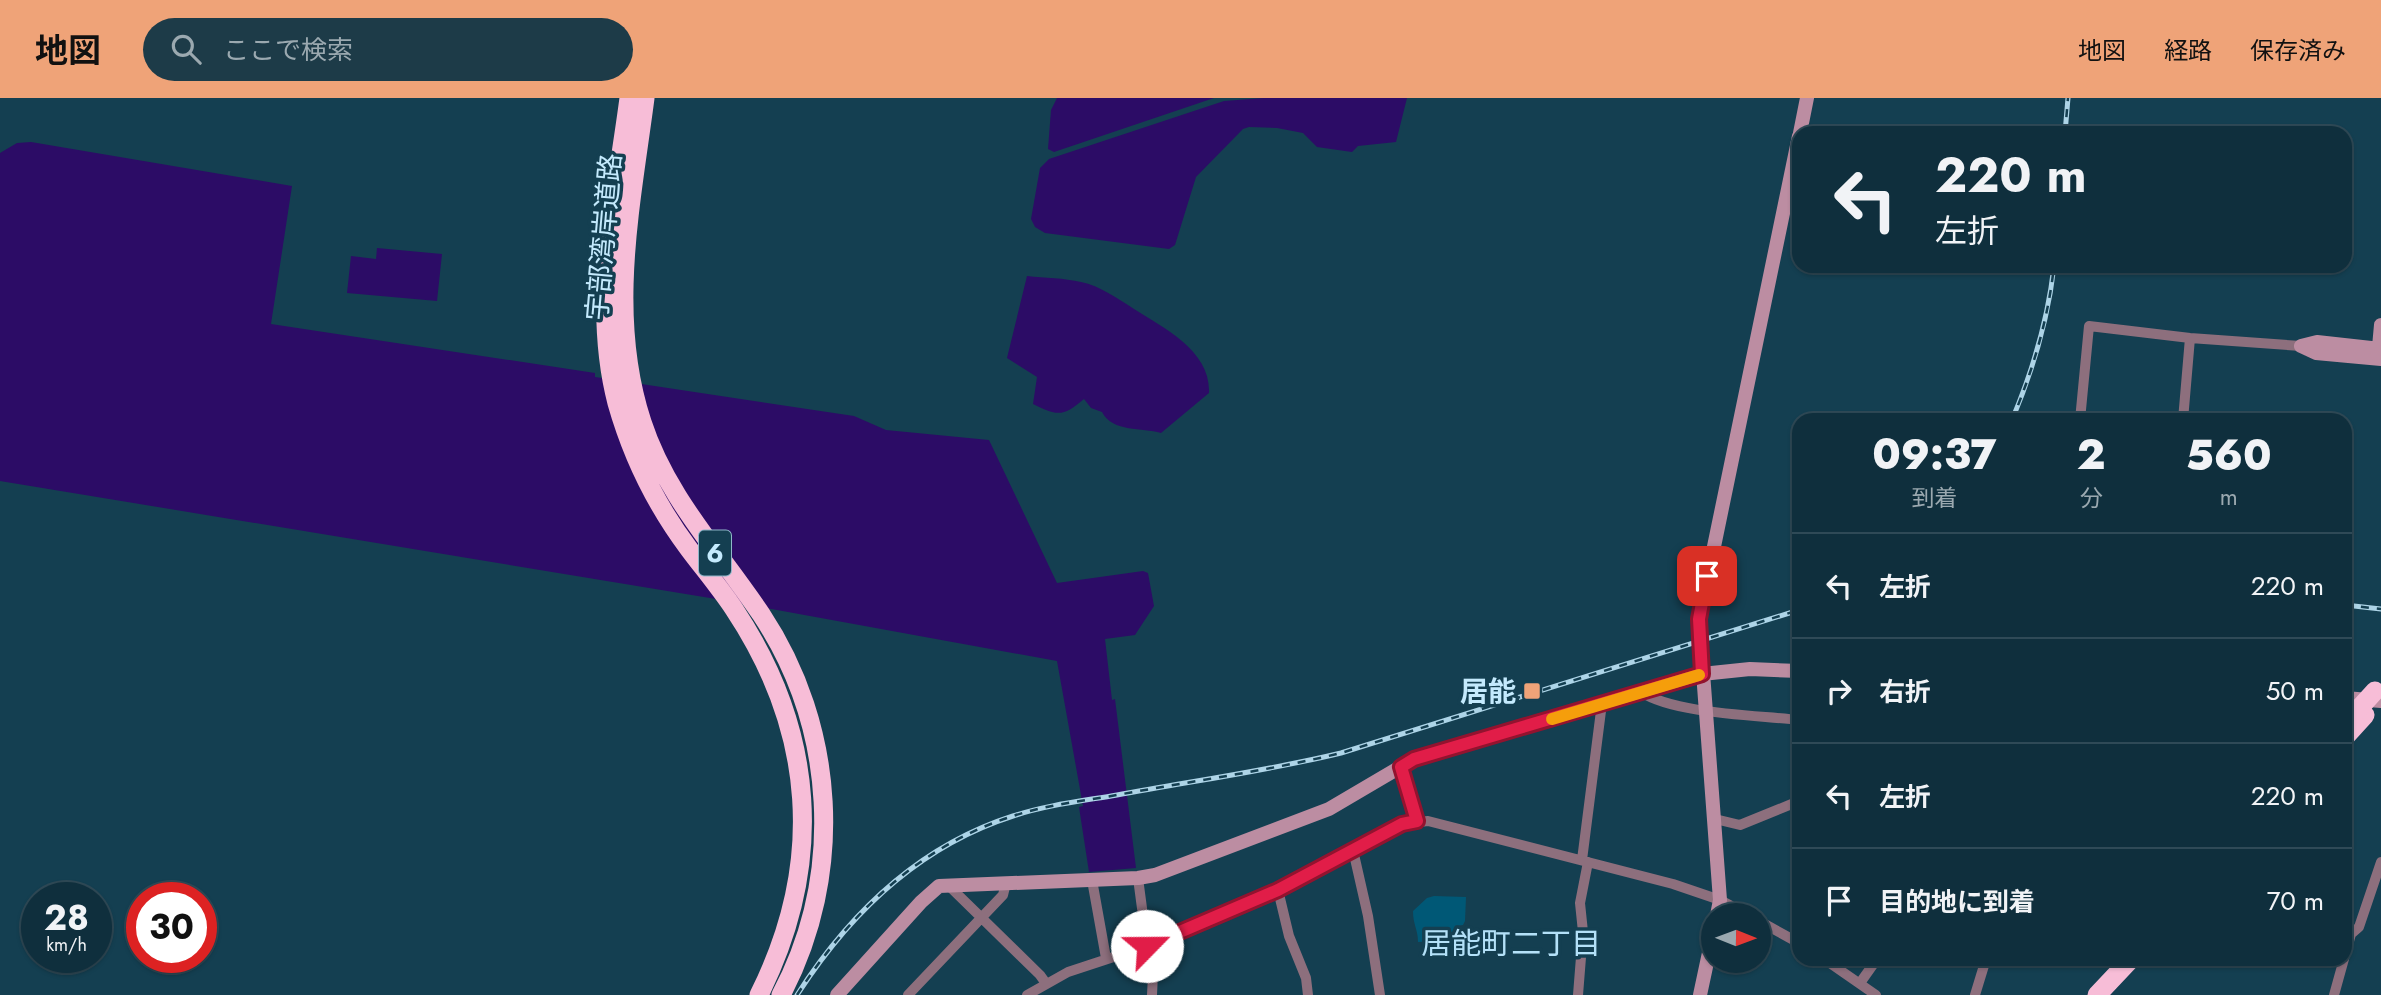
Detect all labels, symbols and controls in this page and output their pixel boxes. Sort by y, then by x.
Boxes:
search box [143,18,633,81]
text: 地図 [35,27,101,74]
icon: search [167,30,205,68]
text: ここで検索 [223,31,353,69]
text: 地図 [2078,33,2126,68]
text: 経路 [2164,33,2212,68]
text: 保存済み [2250,33,2346,68]
text: 220 m [1935,140,2087,210]
street label: 宇部湾岸道路 [576,152,632,322]
icon: left [1820,154,1911,245]
text: 左折 [1935,208,1999,254]
text: 09:37 [1872,424,1997,485]
text: 2 [2077,424,2106,485]
text: 560 [2186,425,2272,486]
text: m [2220,480,2238,514]
text: 到着 [1911,481,1957,515]
text: 分 [2080,481,2103,515]
road number: 6 [699,530,731,575]
pin [1677,546,1737,606]
icon: arrive [1688,557,1726,595]
icon: left [1820,567,1858,605]
text: 220 m [2251,567,2324,605]
text: 左折 [1879,568,1931,606]
place label: 居能 [1460,671,1516,712]
icon: right [1820,672,1858,710]
text: 50 m [2266,672,2324,710]
text: 右折 [1879,673,1931,711]
marker: 居能 [1522,681,1542,701]
icon: left [1820,777,1858,815]
text: 220 m [2251,777,2324,815]
text: 左折 [1879,778,1931,816]
speed limit sign: 30 [126,882,217,973]
icon: arrive [1820,882,1858,920]
text: 70 m [2267,882,2324,920]
text: 目的地に到着 [1879,883,2035,921]
text: 28 [44,893,89,943]
north arrow [1701,903,1771,973]
map controls [1701,903,1771,973]
position arrow [1110,909,1184,983]
district label: 居能町二丁目 [1421,922,1601,965]
text: km/h [46,932,87,958]

